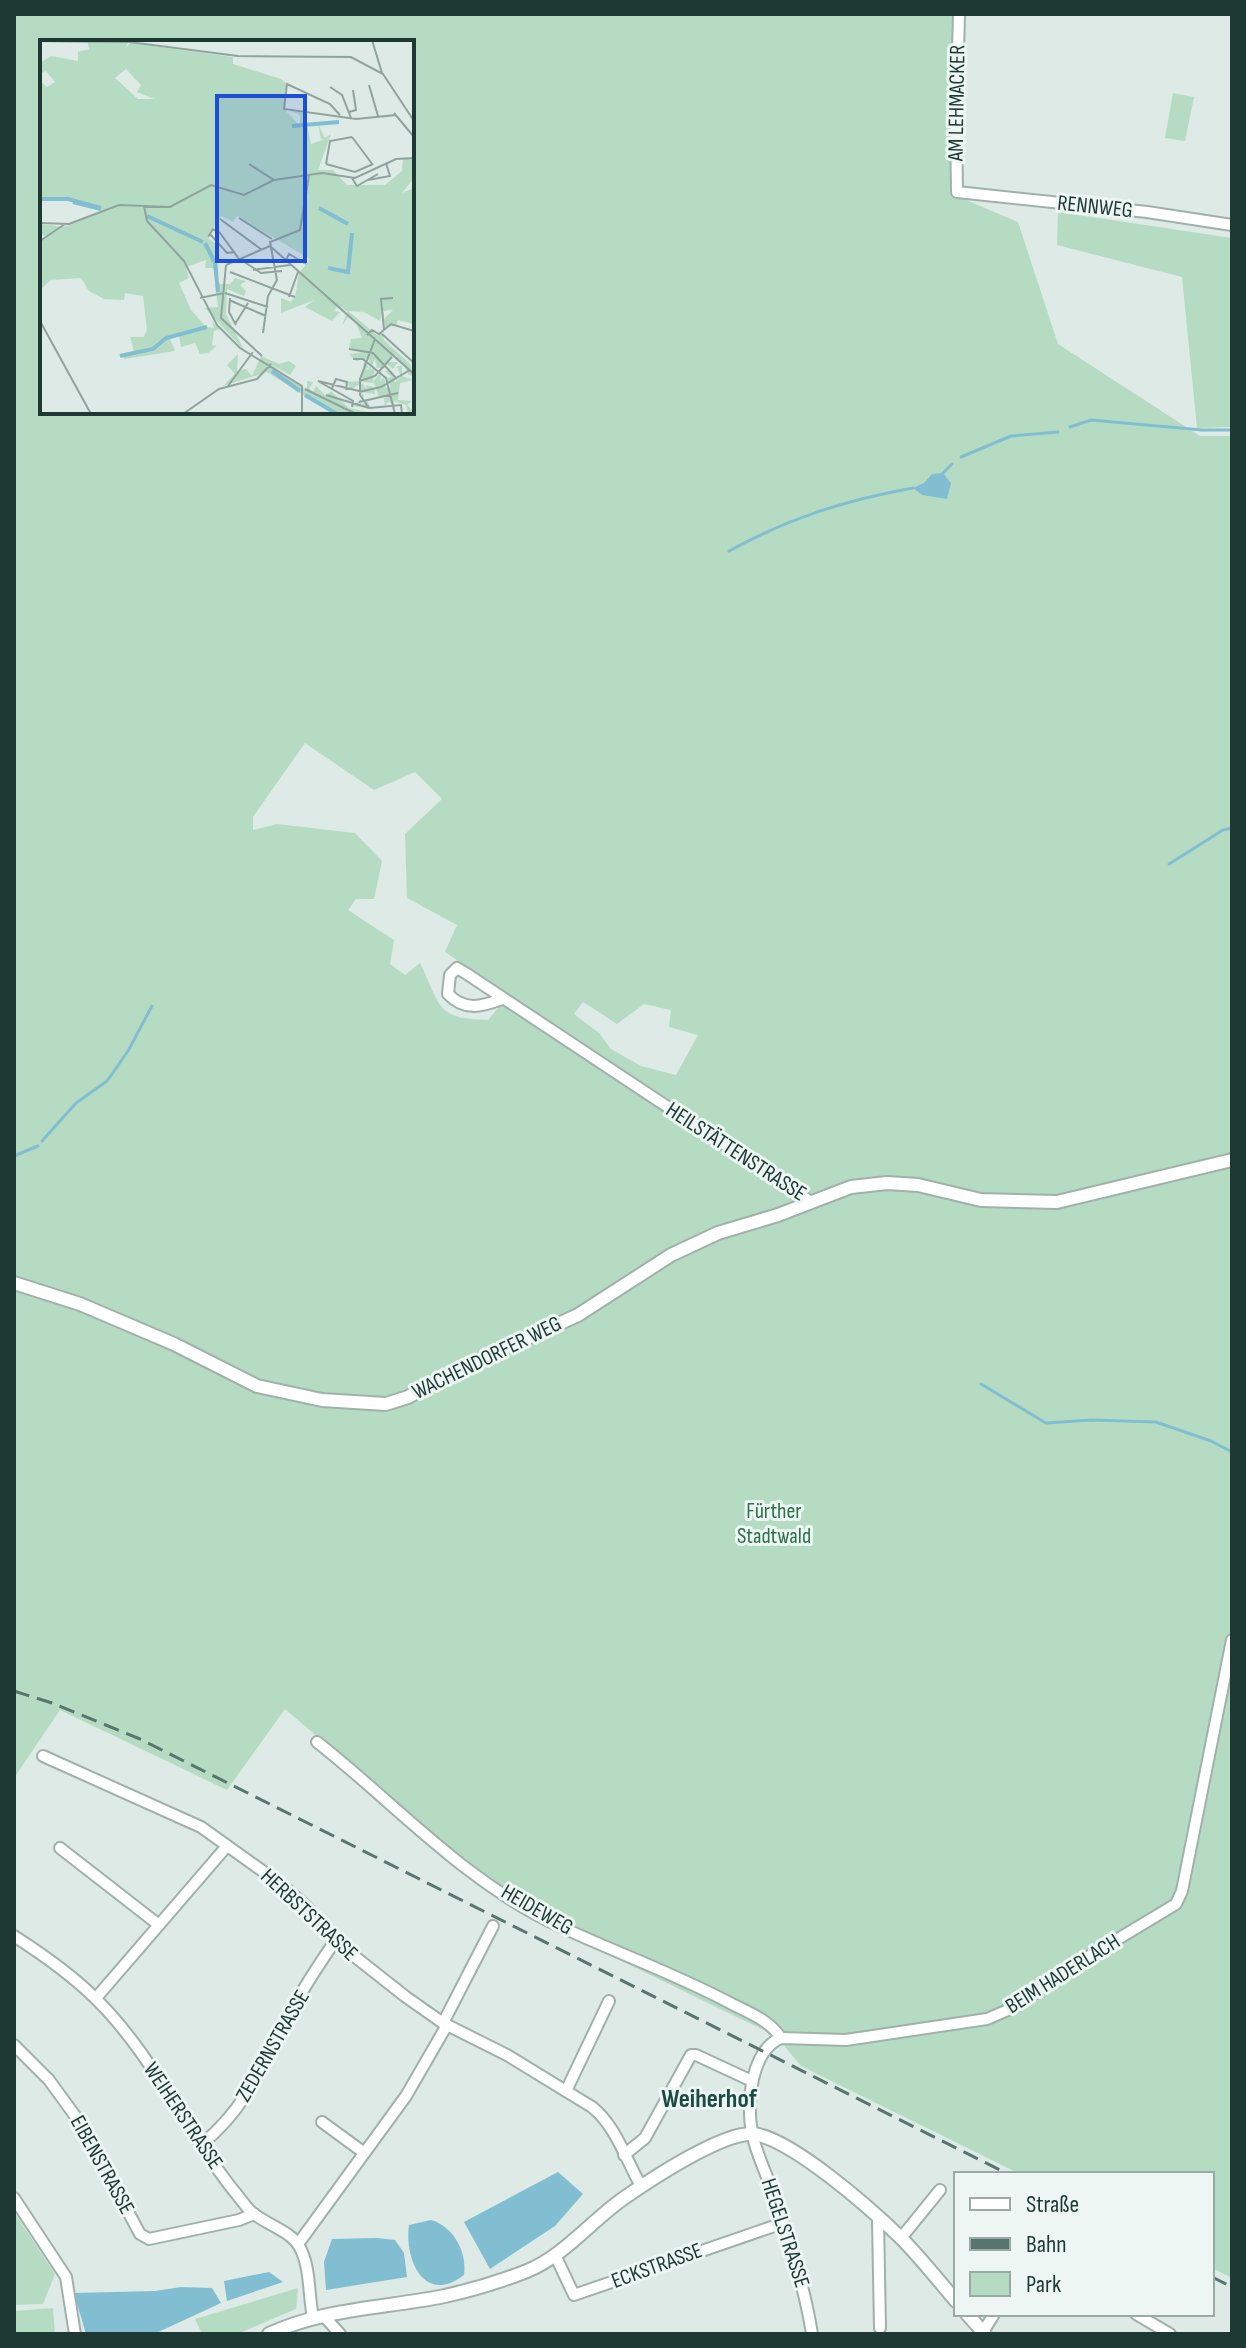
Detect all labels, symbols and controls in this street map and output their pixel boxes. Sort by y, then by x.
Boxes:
inset map [40,40,414,414]
street label: AM LEHMACKER [942,45,972,162]
street label: RENNWEG [1056,190,1134,224]
street label: HEILSTÄTTENSTRASSE [661,1097,811,1207]
street label: WACHENDORFER WEG [408,1310,566,1406]
park label: Fürther Stadtwald [737,1498,811,1550]
street label: HERBSTSTRASSE [255,1863,363,1967]
street label: HEIDEWEG [496,1879,578,1941]
street label: BEIM HADERLACH [1001,1928,1125,2020]
street label: ZEDERNSTRASSE [230,1985,316,2107]
street label: WEIHERSTRASSE [137,2057,229,2175]
district label: Weiherhof [661,2084,758,2115]
street label: EIBENSTRASSE [64,2111,140,2219]
legend [954,2172,1214,2316]
street label: HEGELSTRASSE [755,2175,815,2291]
text: Straße [1026,2190,1079,2219]
text: Bahn [1026,2230,1067,2259]
street label: ECKSTRASSE [608,2237,706,2295]
text: Park [1026,2270,1061,2299]

